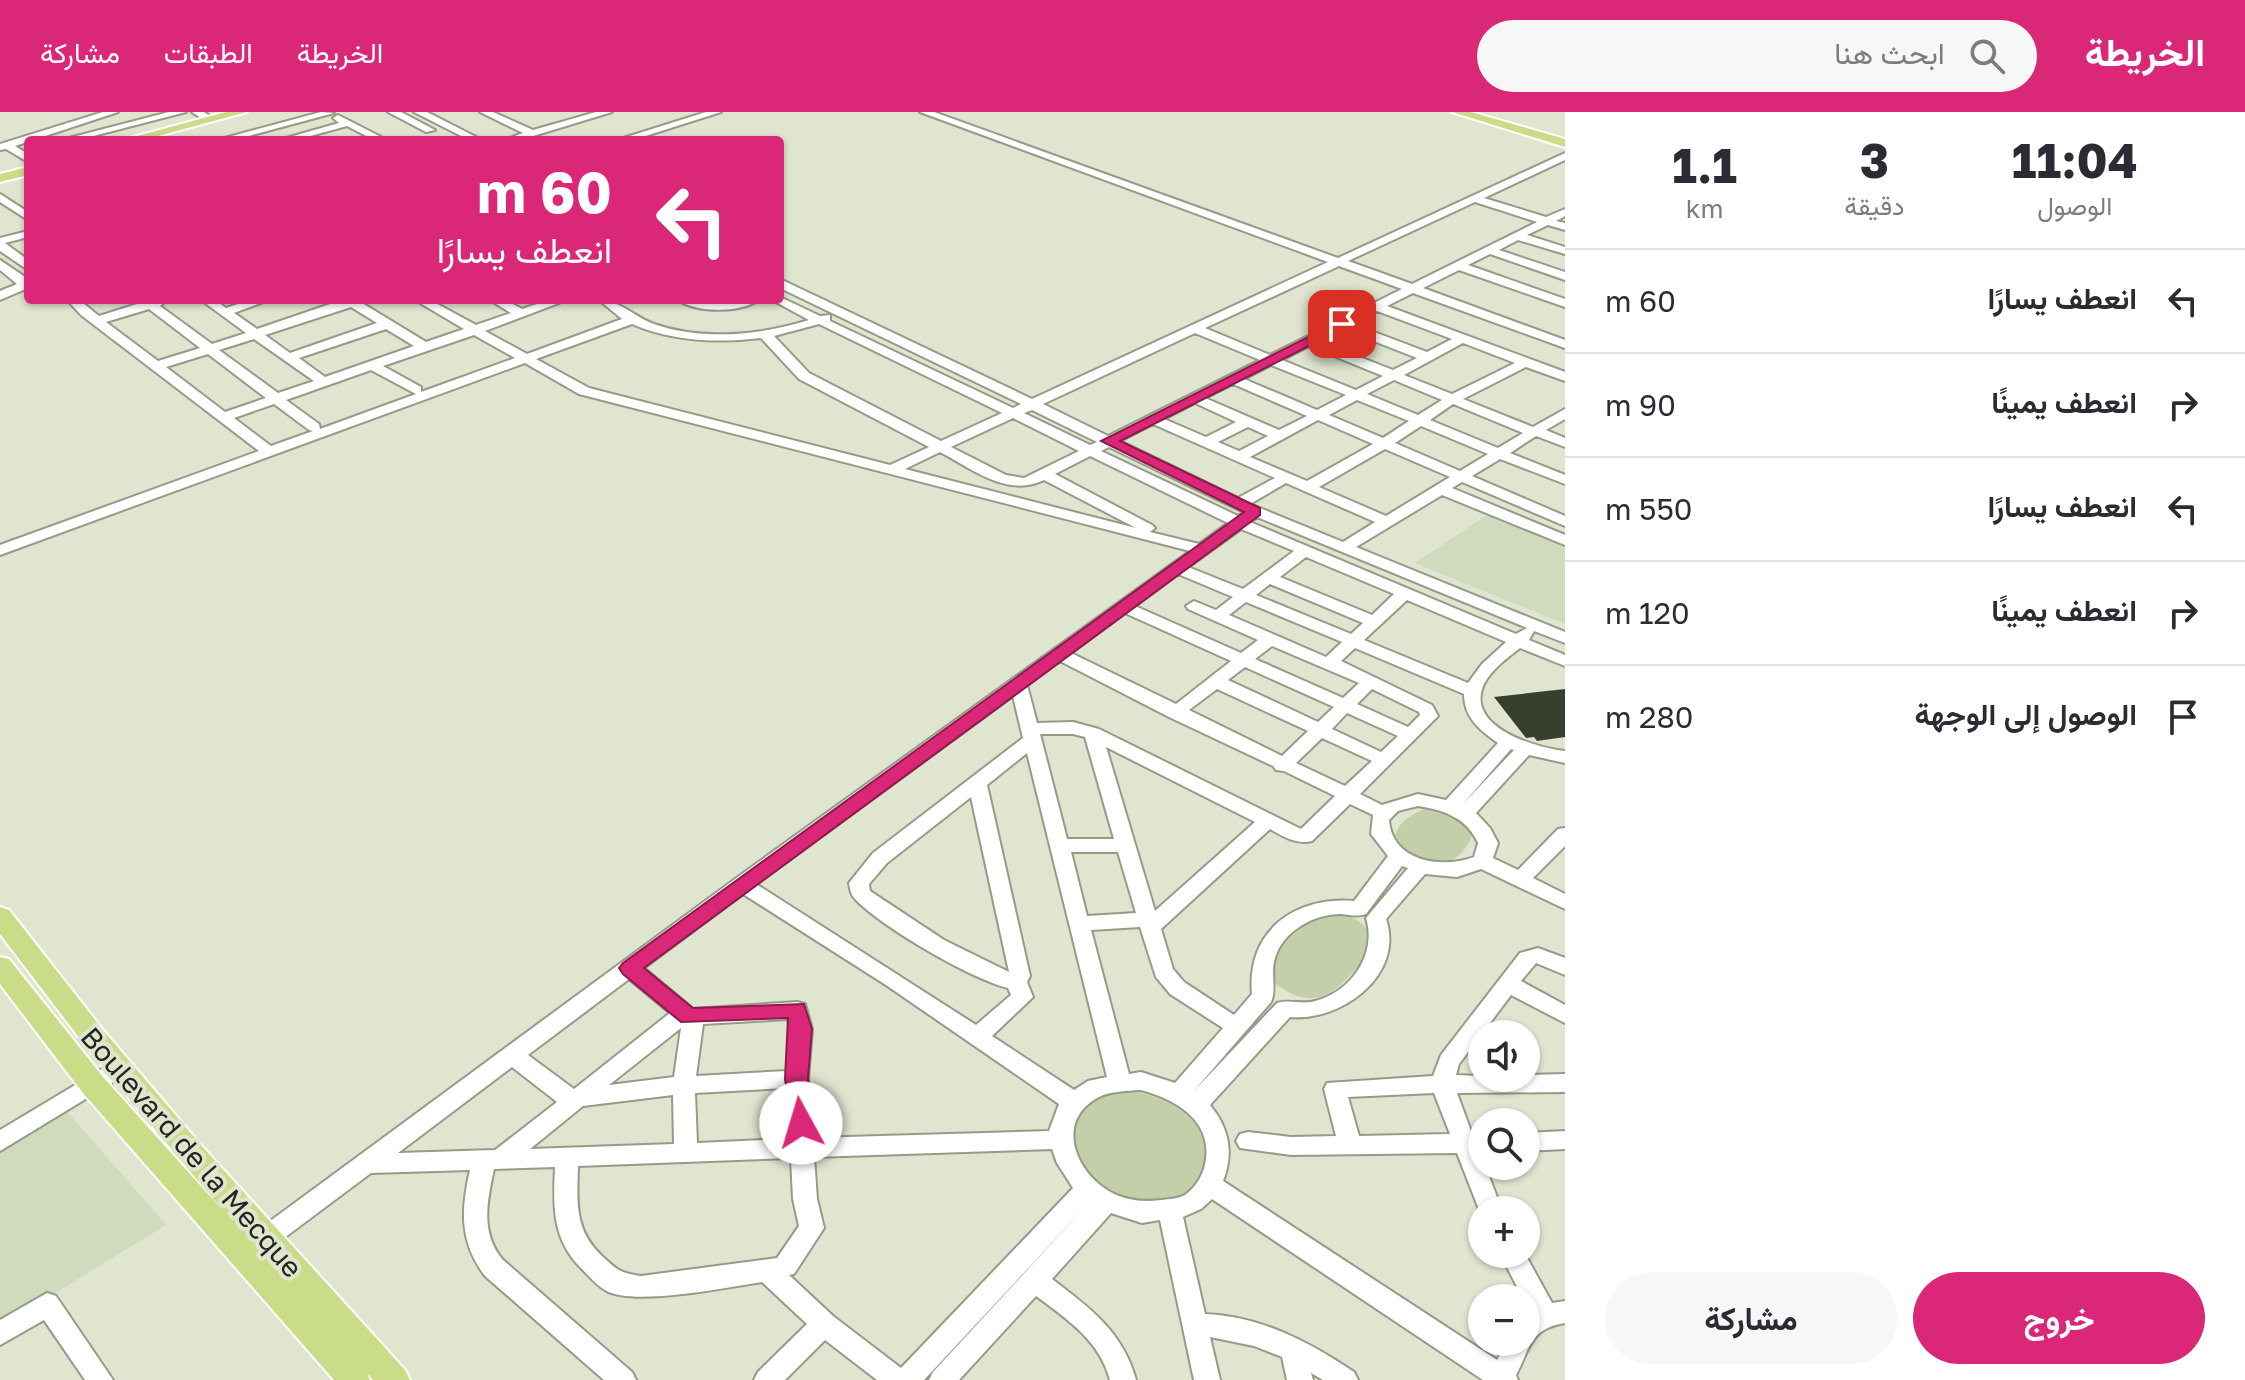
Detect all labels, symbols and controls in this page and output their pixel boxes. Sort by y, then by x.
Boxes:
search box [1477,20,2037,92]
text: الخريطة [2085,29,2205,74]
icon: search [1965,34,2009,78]
text: ابحث هنا [1834,35,1945,71]
text: مشاركة [40,36,120,69]
text: الطبقات [164,36,253,69]
text: الخريطة [297,36,383,69]
text: 3 [1860,131,1889,189]
text: 11:04 [2012,131,2138,189]
text: 1.1 [1672,136,1737,194]
text: 60 m [477,158,612,225]
icon: left [640,168,744,272]
text: دقيقة [1844,190,1905,221]
text: الوصول [2037,190,2112,221]
text: km [1686,193,1724,224]
text: انعطف يسارًا [437,228,612,271]
icon: left [2161,279,2205,323]
text: انعطف يسارًا [1988,280,2137,316]
text: 60 m [1605,283,1676,319]
pin [1308,290,1376,358]
icon: arrive [1320,302,1364,346]
icon: right [2161,383,2205,427]
text: انعطف يمينًا [1991,384,2137,420]
text: 90 m [1605,387,1676,423]
icon: left [2161,487,2205,531]
text: انعطف يسارًا [1988,488,2137,524]
text: 550 m [1605,491,1692,527]
icon: right [2161,591,2205,635]
text: انعطف يمينًا [1991,592,2137,628]
text: 120 m [1605,595,1690,631]
icon: arrive [2161,695,2205,739]
text: الوصول إلى الوجهة [1915,696,2137,732]
text: 280 m [1605,699,1693,735]
street label: Boulevard de la Mecque [74,1020,310,1284]
map controls [1468,1020,1540,1356]
button: sound [1468,1020,1540,1092]
position arrow [759,1081,843,1165]
button: search [1468,1108,1540,1180]
button: + [1468,1196,1540,1268]
button: مشاركة [1605,1272,1897,1364]
button: خروج [1913,1272,2205,1364]
button: − [1468,1284,1540,1356]

